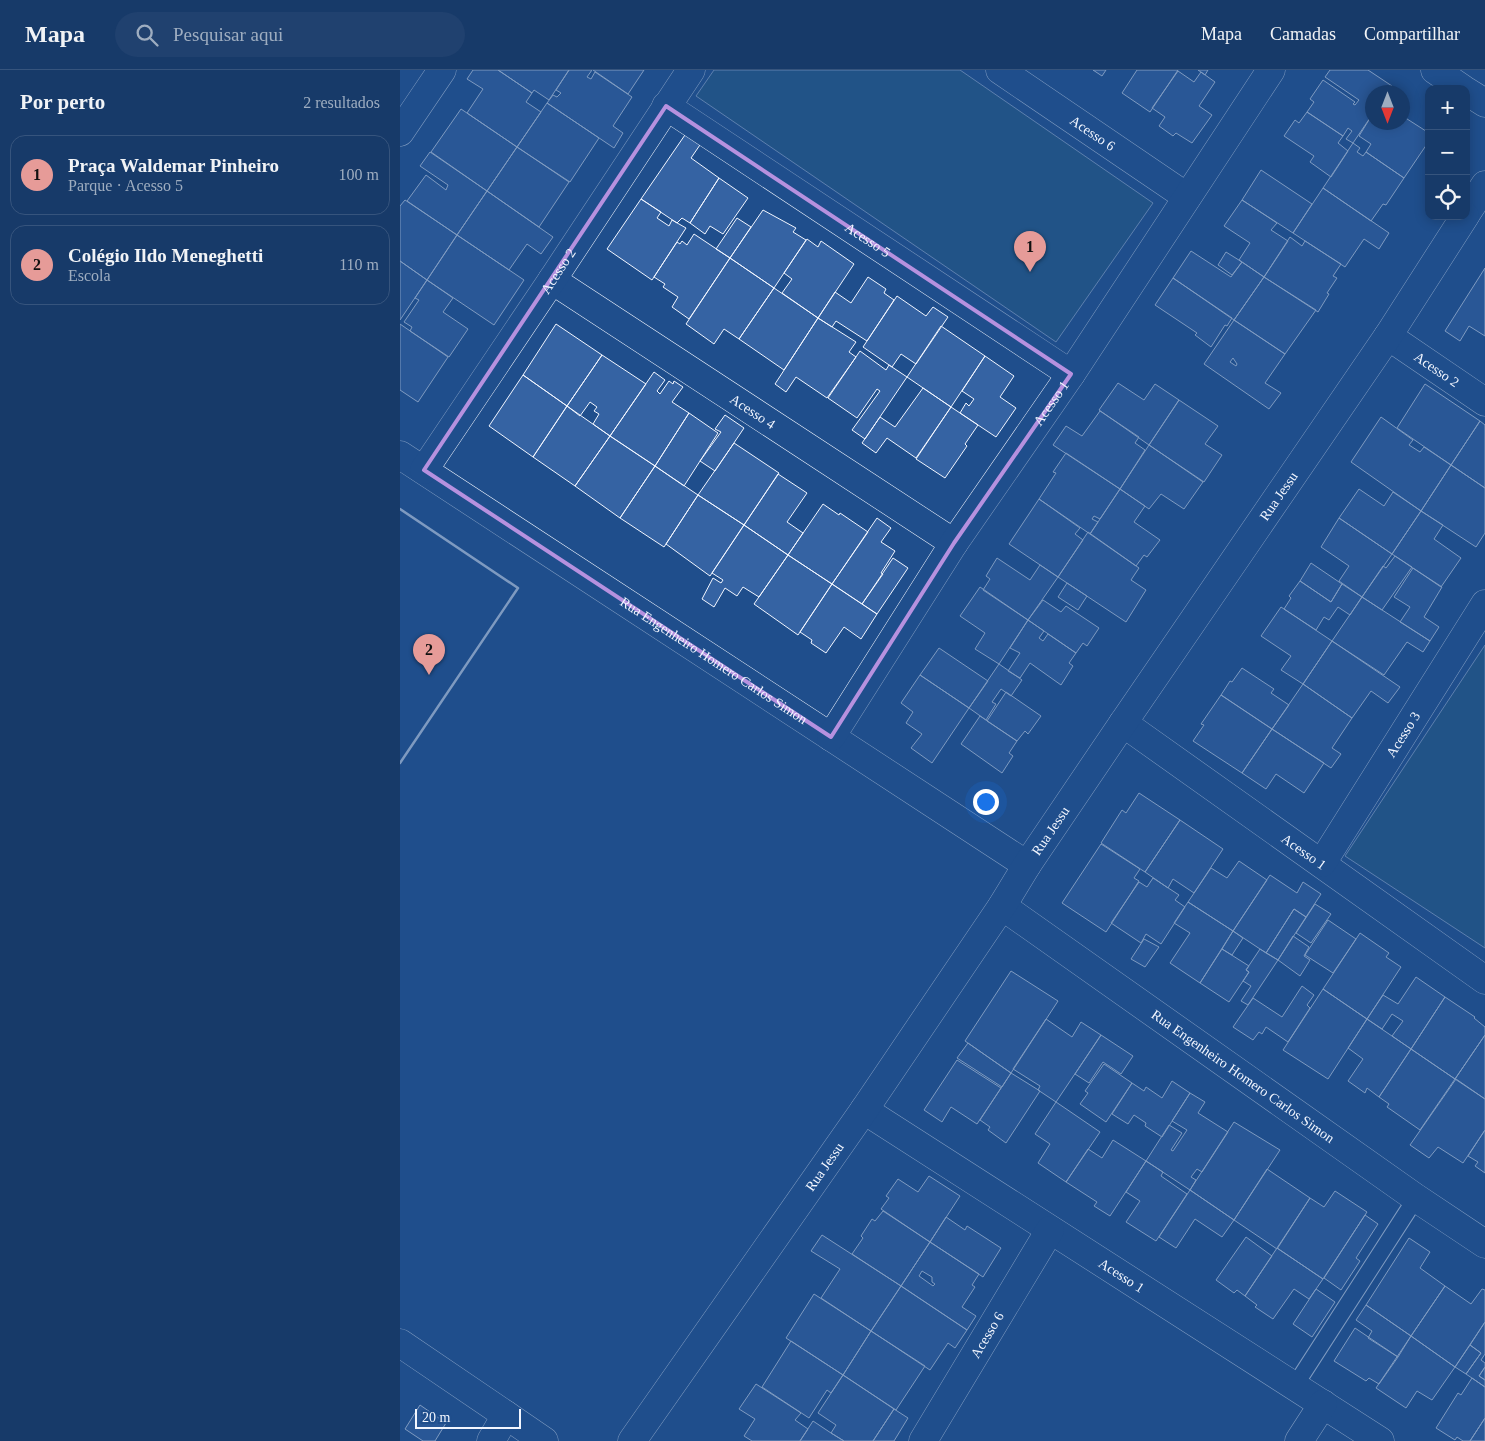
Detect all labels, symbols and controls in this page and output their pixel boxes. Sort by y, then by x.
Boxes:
search box [115,12,465,57]
text: Mapa [25,21,85,47]
icon: search [133,21,161,49]
text: Pesquisar aqui [173,24,283,45]
text: Mapa [1201,24,1242,44]
text: Camadas [1270,24,1336,44]
text: Compartilhar [1364,24,1460,44]
north arrow [1365,85,1410,130]
map controls [1425,85,1470,220]
button: + [1425,85,1470,130]
text: Por perto [20,90,105,114]
text: 2 resultados [303,94,380,111]
street label: Acesso 6 [1067,113,1118,154]
button: − [1425,130,1470,175]
text: Praça Waldemar Pinheiro [68,155,279,176]
text: 1 [33,166,41,183]
text: 100 m [339,166,379,183]
button: locate [1425,175,1470,220]
text: Parque · Acesso 5 [68,177,183,194]
street label: Acesso 5 [842,220,893,260]
pin: 1 [1014,231,1046,272]
text: Colégio Ildo Meneghetti [68,245,263,266]
street label: Acesso 2 [538,246,579,297]
text: 2 [33,256,41,273]
text: 110 m [339,256,379,273]
text: Escola [68,267,111,284]
street label: Acesso 2 [1411,349,1462,390]
street label: Acesso 1 [1031,378,1072,428]
street label: Acesso 4 [727,392,778,432]
street label: Rua Jessu [1257,469,1301,524]
street label: Rua Engenheiro Homero Carlos Simon [617,594,810,727]
pin: 2 [413,634,445,675]
street label: Acesso 3 [1383,709,1423,760]
your location [973,789,999,815]
street label: Rua Jessu [1029,804,1072,858]
street label: Acesso 1 [1279,831,1329,873]
street label: Rua Engenheiro Homero Carlos Simon [1148,1007,1337,1146]
street label: Rua Jessu [803,1140,847,1194]
street label: Acesso 1 [1096,1256,1147,1296]
street label: Acesso 6 [968,1309,1007,1361]
scale bar [415,1406,521,1429]
text: 20 m [422,1410,450,1425]

